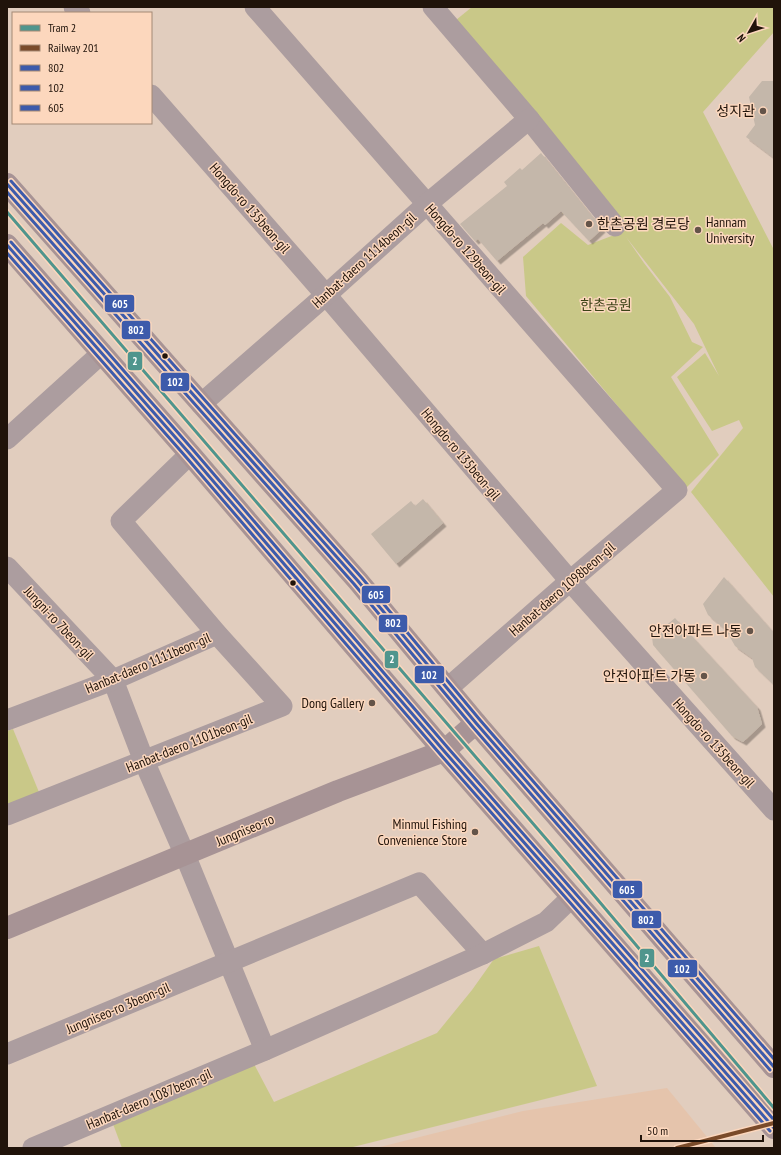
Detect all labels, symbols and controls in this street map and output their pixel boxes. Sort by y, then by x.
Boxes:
legend [12,12,152,124]
north arrow [729,12,769,52]
text: Tram 2 [48,20,76,35]
text: N [734,32,749,45]
text: Railway 201 [48,40,99,55]
text: 802 [48,60,64,75]
text: 102 [48,80,64,95]
text: 605 [48,100,64,115]
place label: 성지관 [716,102,755,120]
marker: 성지관 [758,106,768,116]
street label: Hongdo-ro 135beon-gil [206,159,295,257]
street label: Hongdo-ro 129beon-gil [422,200,511,298]
street label: Hanbat-daero 1114beon-gil [308,208,421,312]
place label: Hannam University [706,213,755,247]
place label: 한촌공원 경로당 [597,215,690,233]
marker: 한촌공원 경로당 [584,219,594,229]
marker: Hannam University [693,225,703,235]
line badge: 605 [104,294,135,313]
park label: 한촌공원 [580,296,632,314]
text: 605 [112,297,128,311]
line badge: 802 [121,320,151,340]
text: 802 [128,323,144,337]
line badge: 2 [127,351,143,371]
unlabelled marker [160,351,170,361]
text: 2 [132,354,138,368]
line badge: 102 [160,372,190,392]
text: 102 [167,375,183,389]
street label: Hongdo-ro 135beon-gil [417,405,505,504]
street label: Hanbat-daero 1098beon-gil [505,538,619,640]
unlabelled marker [288,578,298,588]
street label: Jungni-ro 7beon-gil [20,582,98,664]
line badge: 605 [361,585,391,604]
text: 605 [368,588,384,602]
line badge: 802 [378,614,408,633]
text: 802 [385,616,401,630]
place label: 안전아파트 나동 [649,622,742,640]
marker: 안전아파트 나동 [745,626,755,636]
street label: Hanbat-daero 1111beon-gil [83,628,214,698]
line badge: 2 [384,650,399,669]
text: 2 [389,652,395,666]
line badge: 102 [414,665,445,684]
place label: 안전아파트 가동 [603,667,696,685]
text: 102 [421,668,437,682]
marker: 안전아파트 가동 [699,671,709,681]
place label: Dong Gallery [302,694,365,712]
street label: Hongdo-ro 135beon-gil [669,695,759,792]
marker: Dong Gallery [367,698,377,708]
street label: Hanbat-daero 1101beon-gil [123,709,255,777]
street label: Jungniseo-ro [212,810,277,851]
place label: Minmul Fishing Convenience Store [378,815,467,849]
marker: Minmul Fishing Convenience Store [470,827,480,837]
line badge: 605 [612,880,643,899]
text: 605 [619,883,635,897]
line badge: 802 [631,910,662,929]
text: 802 [638,913,654,927]
line badge: 2 [639,948,655,968]
text: 2 [644,951,650,965]
line badge: 102 [667,959,698,978]
text: 102 [674,962,690,976]
street label: Jungniseo-ro 3beon-gil [63,978,173,1038]
street label: Hanbat-daero 1087beon-gil [84,1064,215,1134]
scale bar [641,1117,763,1143]
text: 50 m [647,1123,668,1138]

